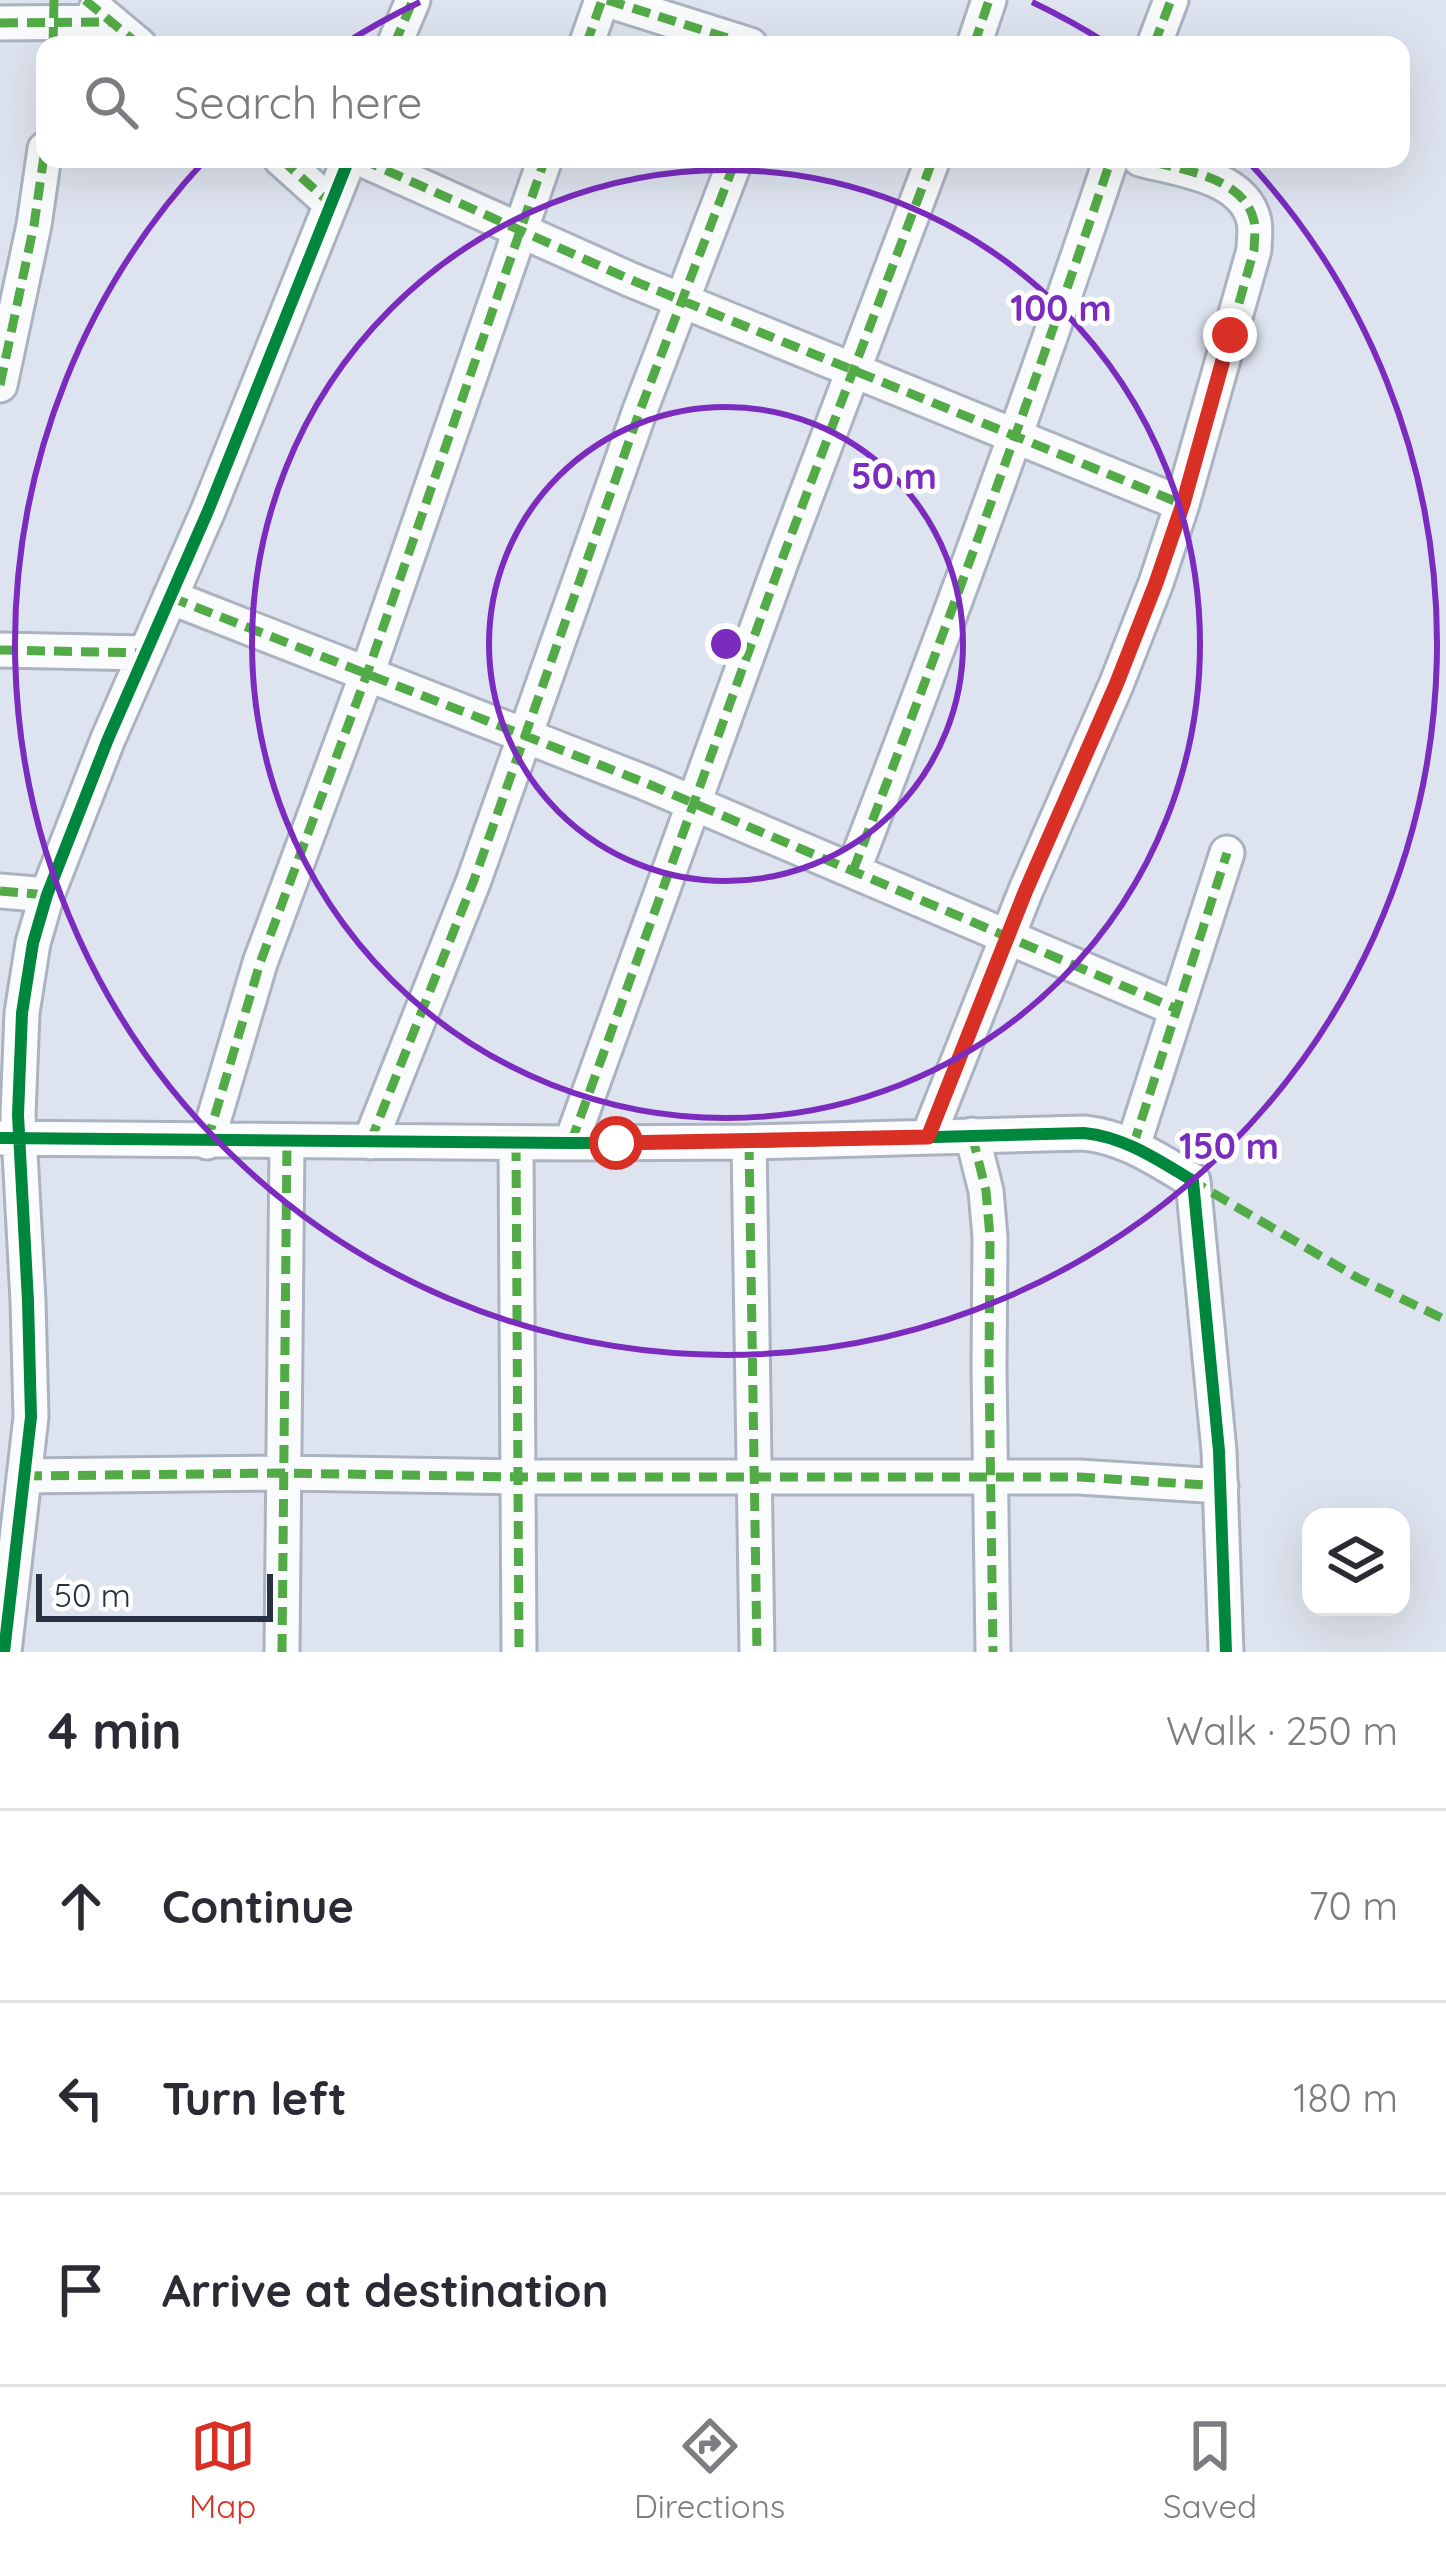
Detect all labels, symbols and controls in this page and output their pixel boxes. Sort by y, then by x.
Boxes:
search box [36,36,1410,168]
icon: search [78,69,144,135]
text: Search here [174,74,422,130]
text: 100 m [1010,285,1112,330]
route end [1203,308,1257,362]
text: 50 m [851,453,937,498]
centre of rings [705,623,747,665]
route start [589,1116,643,1170]
text: 150 m [1179,1123,1279,1168]
map controls [1302,1508,1410,1616]
button: layers [1302,1508,1410,1616]
scale bar [36,1568,273,1621]
text: 50 m [54,1574,131,1615]
text: 4 min [48,1698,182,1762]
text: Walk · 250 m [1166,1706,1398,1755]
icon: ahead [48,1873,114,1939]
text: Continue [162,1878,354,1934]
text: 70 m [1309,1881,1398,1930]
icon: left [48,2065,114,2131]
text: Turn left [162,2070,347,2126]
text: 180 m [1293,2073,1398,2122]
icon: arrive [48,2257,114,2323]
text: Arrive at destination [162,2262,608,2318]
tab: Map [189,2413,256,2526]
tab: Directions [634,2413,785,2526]
tab: Saved [1163,2413,1257,2526]

